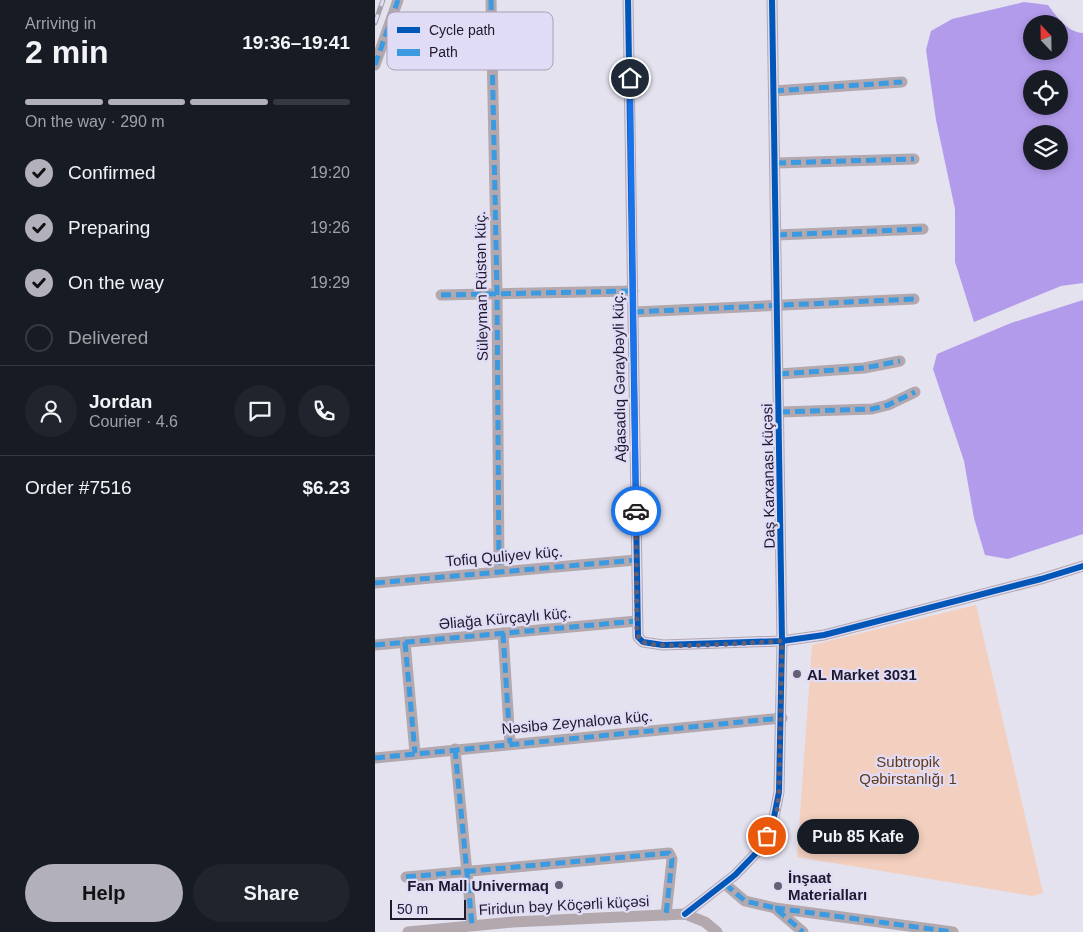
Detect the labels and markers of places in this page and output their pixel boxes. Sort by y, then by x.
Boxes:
pin [609,57,651,99]
place label: AL Market 3031 [807,666,917,683]
marker: AL Market 3031 [791,668,803,680]
pin [746,815,788,857]
callout: Pub 85 Kafe [797,818,919,854]
place label: İnşaat Materialları [788,869,867,903]
place label: Fan Mall Univermaq [407,877,549,894]
marker: Fan Mall Univermaq [553,879,565,891]
marker: İnşaat Materialları [772,880,784,892]

